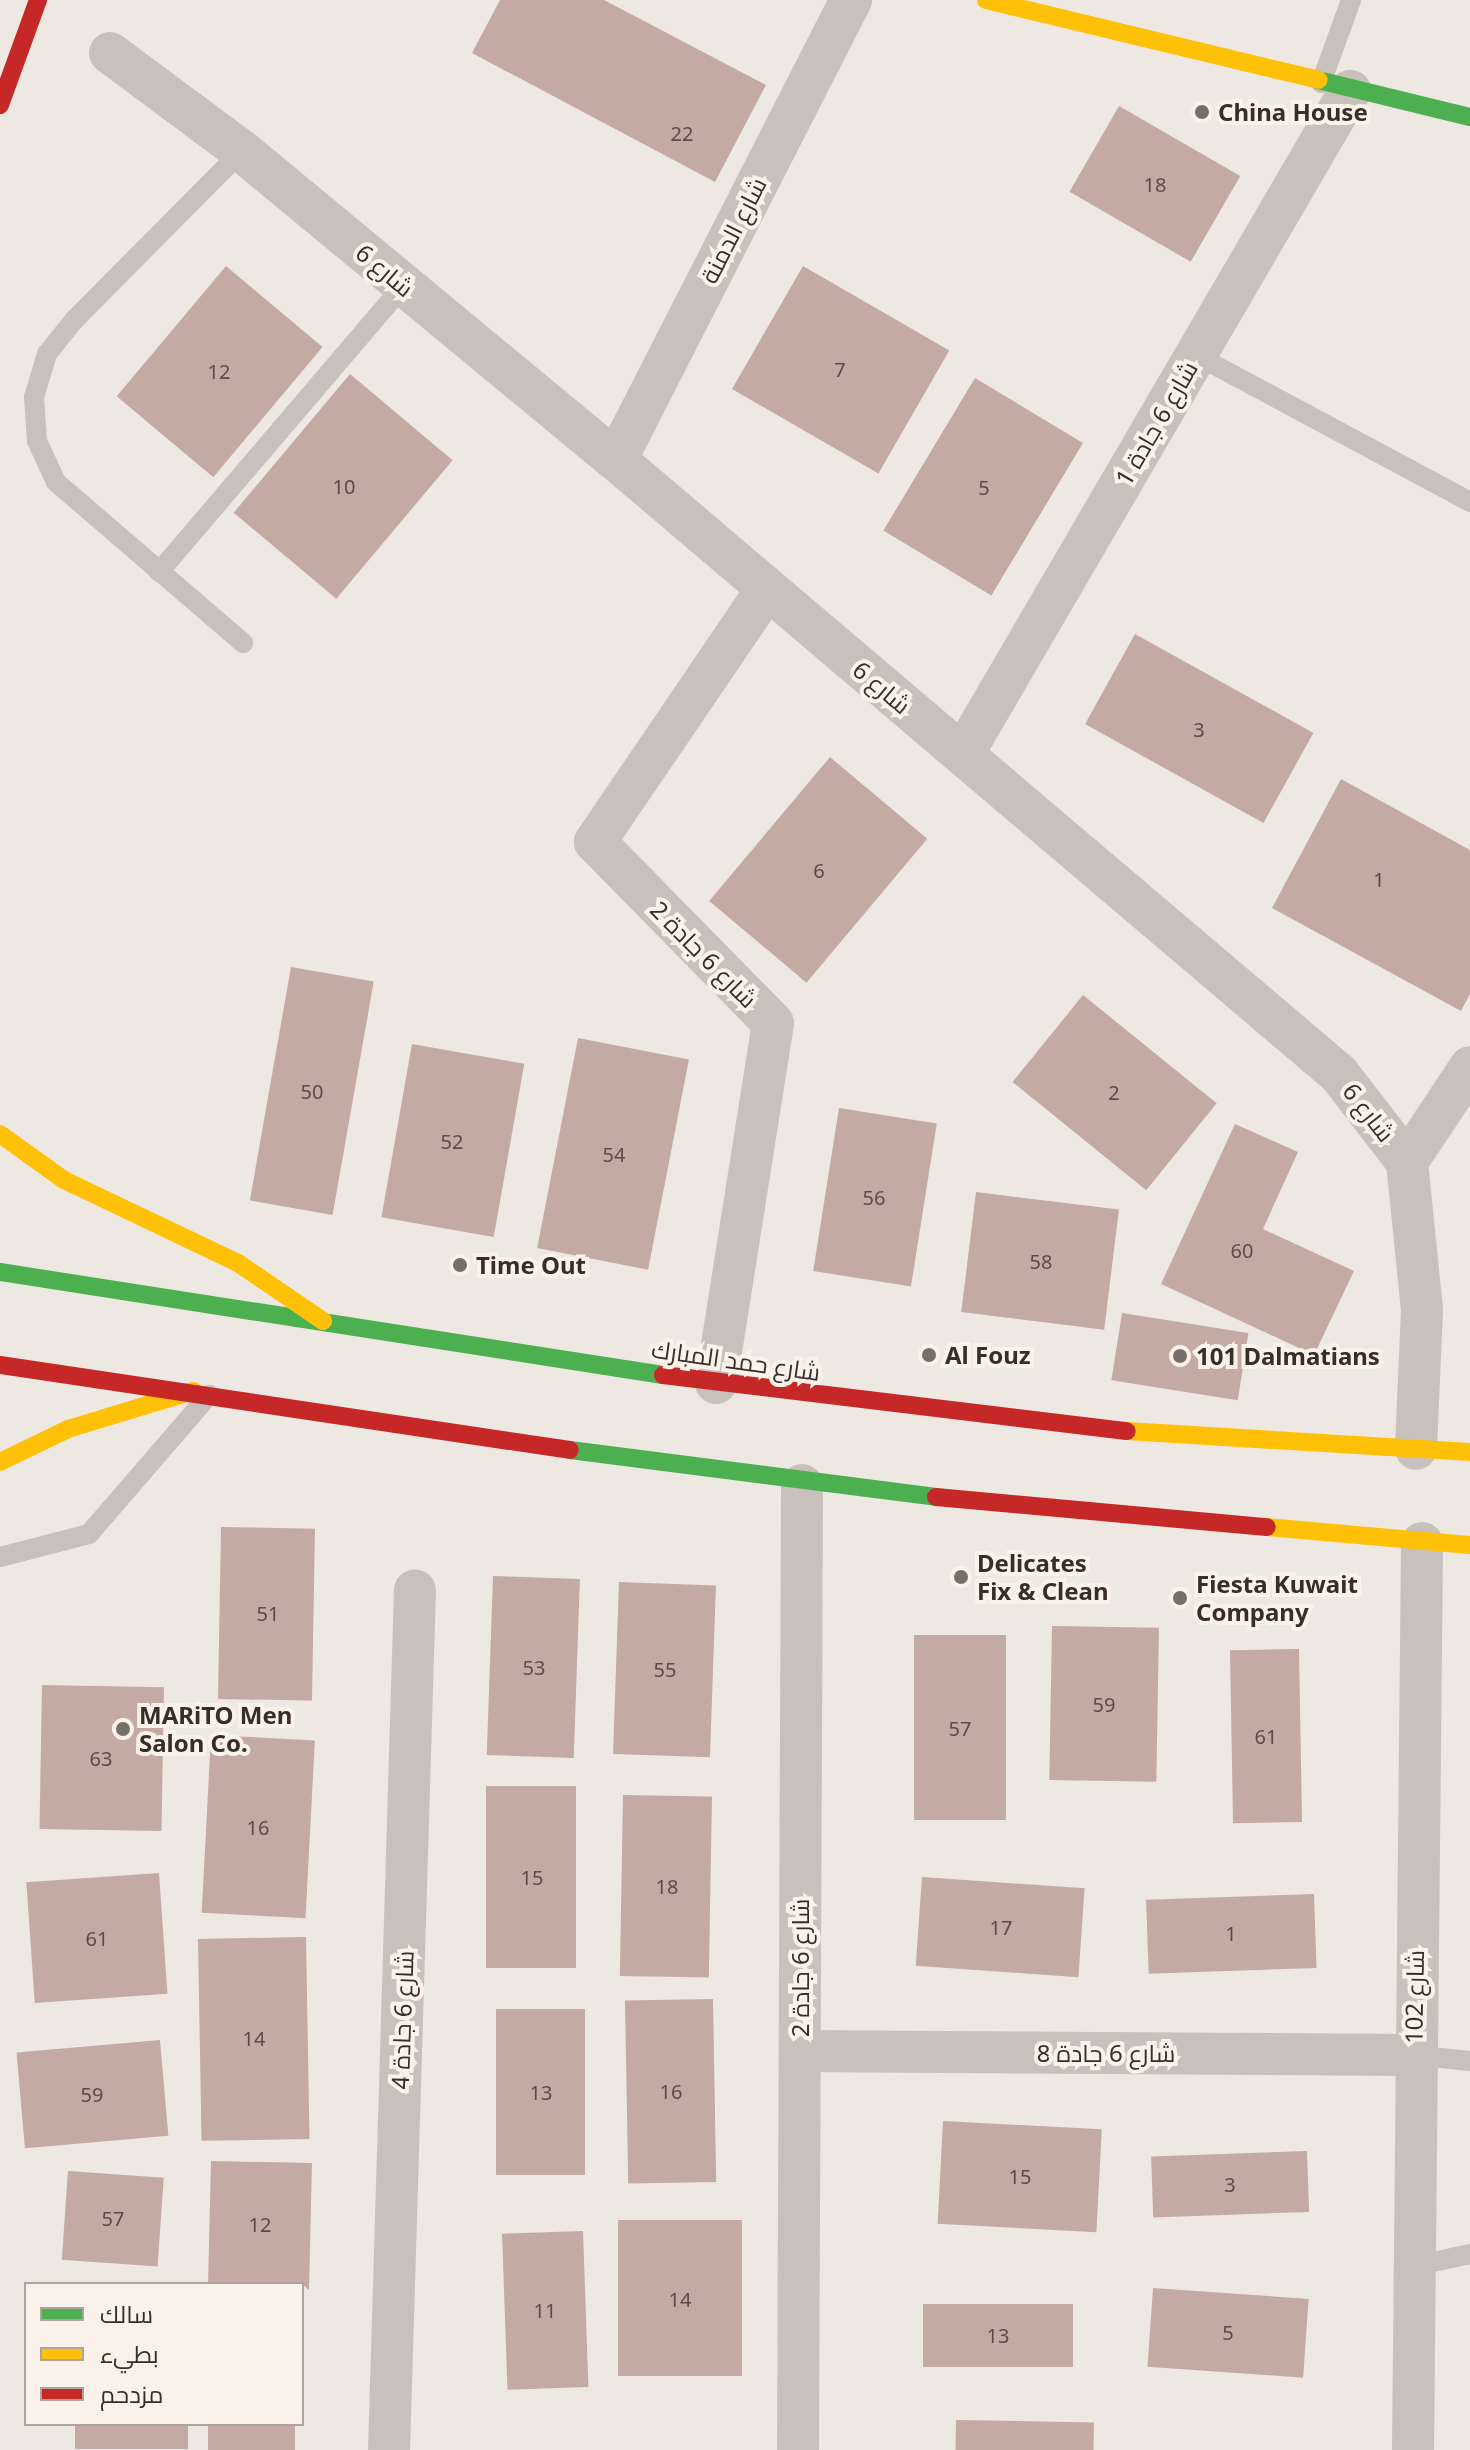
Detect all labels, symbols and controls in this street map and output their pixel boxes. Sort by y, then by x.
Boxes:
place label: China House [1218,98,1368,126]
marker: China House [1193,103,1211,121]
house number: 22 [671,121,693,145]
street label: شارع الدمنة [694,172,772,288]
house number: 18 [1144,172,1166,196]
street label: شارع 6 [350,238,420,302]
street label: شارع 6 جادة 1 [1109,356,1203,490]
house number: 7 [834,357,846,381]
house number: 12 [208,359,230,383]
house number: 10 [333,474,355,498]
house number: 5 [978,475,990,499]
street label: شارع 6 [847,655,917,719]
house number: 3 [1193,717,1205,741]
house number: 6 [813,858,825,882]
house number: 1 [1373,867,1385,891]
street label: شارع 6 جادة 2 [645,895,763,1013]
street label: شارع 6 [1337,1077,1401,1147]
house number: 50 [301,1079,323,1103]
house number: 2 [1108,1080,1120,1104]
house number: 52 [441,1129,463,1153]
house number: 54 [603,1142,625,1166]
house number: 56 [863,1185,885,1209]
house number: 60 [1231,1238,1253,1262]
house number: 58 [1030,1249,1052,1273]
place label: Time Out [476,1251,586,1279]
marker: Time Out [451,1256,469,1274]
street label: شارع حمد المبارك [650,1334,822,1386]
place label: Al Fouz [945,1341,1031,1369]
place label: 101 Dalmatians [1196,1342,1380,1370]
marker: Al Fouz [920,1346,938,1364]
marker: 101 Dalmatians [1171,1347,1189,1365]
place label: Delicates Fix & Clean [977,1549,1109,1605]
marker: Delicates Fix & Clean [952,1568,970,1586]
place label: Fiesta Kuwait Company [1196,1570,1358,1626]
marker: Fiesta Kuwait Company [1171,1589,1189,1607]
house number: 51 [257,1601,279,1625]
house number: 53 [523,1655,545,1679]
house number: 55 [654,1657,676,1681]
house number: 59 [1093,1692,1115,1716]
place label: MARiTO Men Salon Co. [139,1701,292,1757]
house number: 57 [949,1716,971,1740]
marker: MARiTO Men Salon Co. [114,1720,132,1738]
house number: 61 [1255,1724,1277,1748]
house number: 63 [90,1746,112,1770]
house number: 16 [247,1815,269,1839]
house number: 15 [521,1865,543,1889]
house number: 18 [656,1874,678,1898]
street label: شارع 6 جادة 2 [786,1899,814,2037]
house number: 17 [990,1915,1012,1939]
house number: 1 [1225,1921,1237,1945]
house number: 61 [86,1926,108,1950]
street label: شارع 6 جادة 4 [385,1950,419,2090]
street label: شارع 102 [1399,1950,1429,2044]
house number: 14 [243,2026,265,2050]
street label: شارع 6 جادة 8 [1037,2039,1175,2067]
house number: 16 [660,2079,682,2103]
house number: 13 [530,2080,552,2104]
house number: 59 [81,2082,103,2106]
house number: 15 [1009,2164,1031,2188]
house number: 3 [1224,2172,1236,2196]
house number: 57 [102,2206,124,2230]
house number: 12 [249,2212,271,2236]
legend [24,2282,304,2426]
house number: 14 [669,2287,691,2311]
text: سالك [100,2297,153,2330]
house number: 11 [534,2298,556,2322]
house number: 5 [1222,2320,1234,2344]
house number: 13 [987,2323,1009,2347]
text: بطيء [100,2337,159,2370]
text: مزدحم [100,2377,163,2410]

